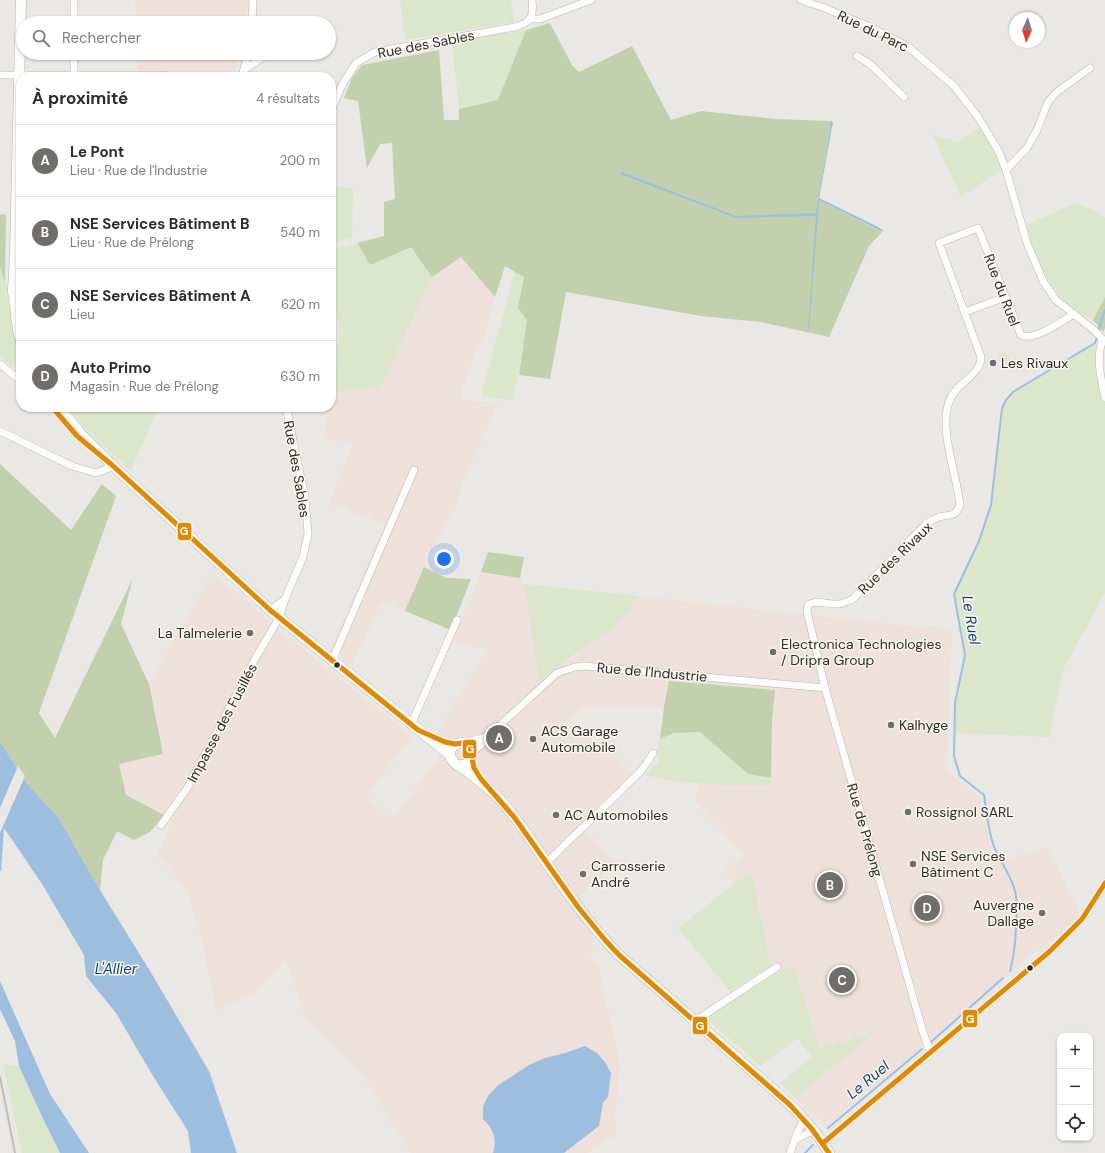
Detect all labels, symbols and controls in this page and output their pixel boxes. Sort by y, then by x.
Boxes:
street label: Rue du Parc [835,6,911,56]
north arrow [1009,12,1045,48]
search box [16,16,336,60]
street label: Rue des Sables [376,26,476,62]
icon: search [30,27,52,49]
text: Rechercher [62,28,141,48]
text: À proximité [32,87,128,109]
text: 4 résultats [256,90,320,107]
text: Le Pont [70,142,124,162]
text: A [40,152,50,169]
text: 200 m [280,152,320,169]
text: Lieu · Rue de l'Industrie [70,162,207,179]
text: NSE Services Bâtiment B [70,214,250,234]
text: B [41,224,49,241]
text: 540 m [280,224,320,241]
text: Lieu · Rue de Prélong [70,234,194,251]
street label: Rue du Ruel [980,251,1024,329]
text: NSE Services Bâtiment A [70,286,251,306]
text: C [40,296,50,313]
text: 620 m [281,296,320,313]
text: Lieu [70,306,95,323]
place label: Les Rivaux [1001,354,1068,372]
text: Auto Primo [70,358,151,378]
marker: Les Rivaux [988,358,998,368]
text: D [40,368,50,385]
text: 630 m [280,368,320,385]
text: Magasin · Rue de Prélong [70,378,219,395]
street label: Rue des Sables [280,419,314,519]
street label: Rue des Rivaux [854,518,936,598]
line badge: G [177,522,192,541]
text: G [180,524,188,538]
your location [434,549,454,569]
water label: Le Ruel [957,594,985,647]
place label: La Talmelerie [158,624,242,642]
marker: La Talmelerie [245,628,255,638]
place label: Electronica Technologies / Dripra Group [781,635,941,669]
marker: Electronica Technologies / Dripra Group [768,647,778,657]
street label: Rue de l'Industrie [596,658,708,686]
street label: Impasse des Fusillés [183,660,261,786]
unlabelled marker [332,660,342,670]
place label: Kalhyge [899,716,948,734]
marker: Kalhyge [886,720,896,730]
place label: ACS Garage Automobile [541,722,618,756]
pin: A [486,723,512,753]
marker: ACS Garage Automobile [528,734,538,744]
line badge: G [462,739,477,759]
text: G [466,742,474,756]
street label: Rue de Prélong [843,781,887,879]
place label: Rossignol SARL [916,803,1014,821]
place label: AC Automobiles [564,806,668,824]
marker: Rossignol SARL [903,807,913,817]
marker: AC Automobiles [551,810,561,820]
place label: NSE Services Bâtiment C [921,847,1005,881]
place label: Carrosserie André [591,857,666,891]
marker: NSE Services Bâtiment C [908,859,918,869]
marker: Carrosserie André [578,869,588,879]
pin: B [817,870,843,900]
pin: D [914,893,940,923]
place label: Auvergne Dallage [973,896,1034,930]
marker: Auvergne Dallage [1037,908,1047,918]
water label: L'Allier [95,959,138,979]
unlabelled marker [1025,963,1035,973]
pin: C [829,965,855,995]
line badge: G [962,1009,978,1028]
text: G [966,1012,974,1026]
line badge: G [692,1016,708,1035]
text: G [696,1019,704,1033]
map controls [1057,1033,1093,1141]
button: + [1057,1033,1093,1069]
water label: Le Ruel [842,1056,894,1104]
button: − [1057,1069,1093,1105]
button: locate [1057,1105,1093,1141]

